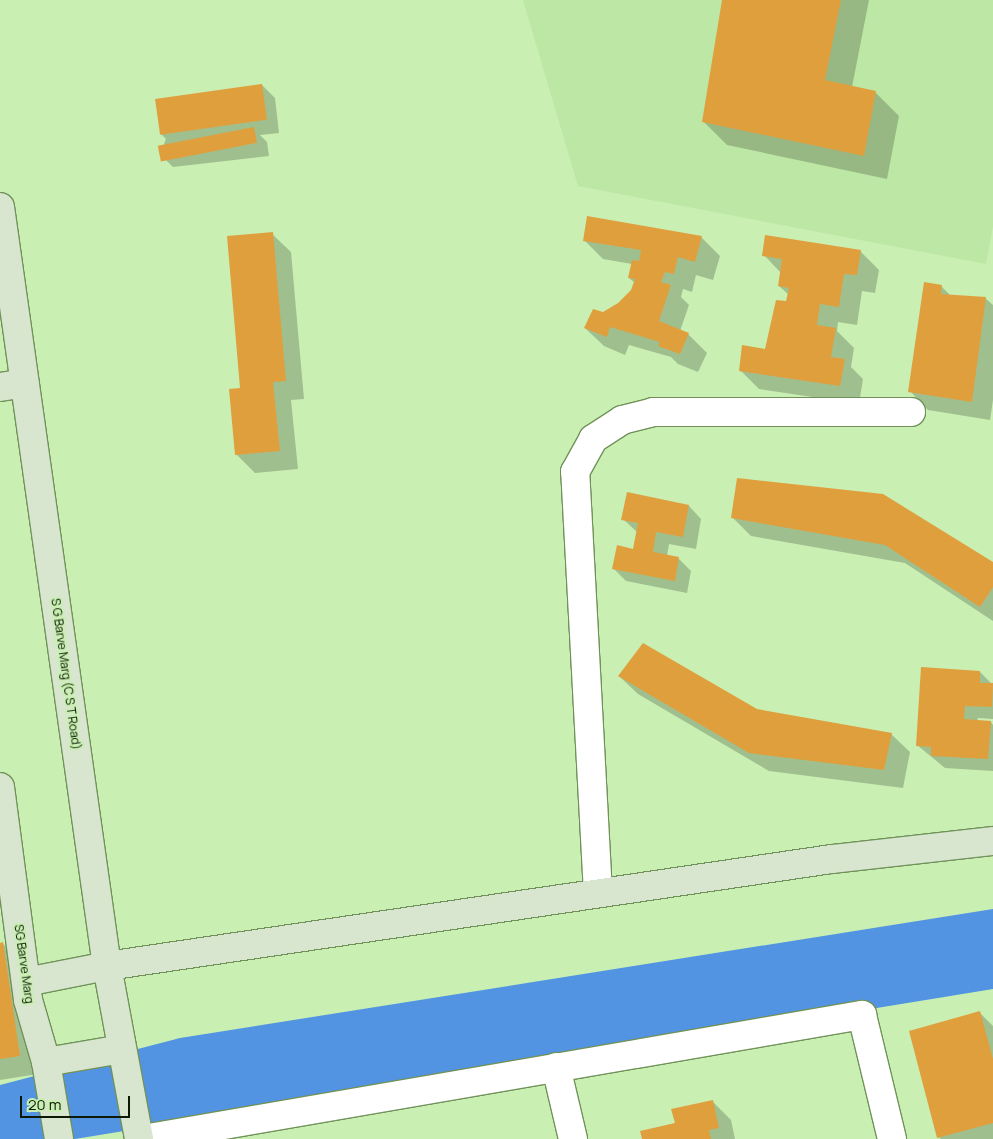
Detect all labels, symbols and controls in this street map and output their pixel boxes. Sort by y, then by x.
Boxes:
street label: S G Barve Marg (C S T Road) [48,597,84,751]
street label: SG Barve Marg [11,923,37,1005]
scale bar [22,1086,132,1118]
text: 20 m [28,1094,61,1115]

